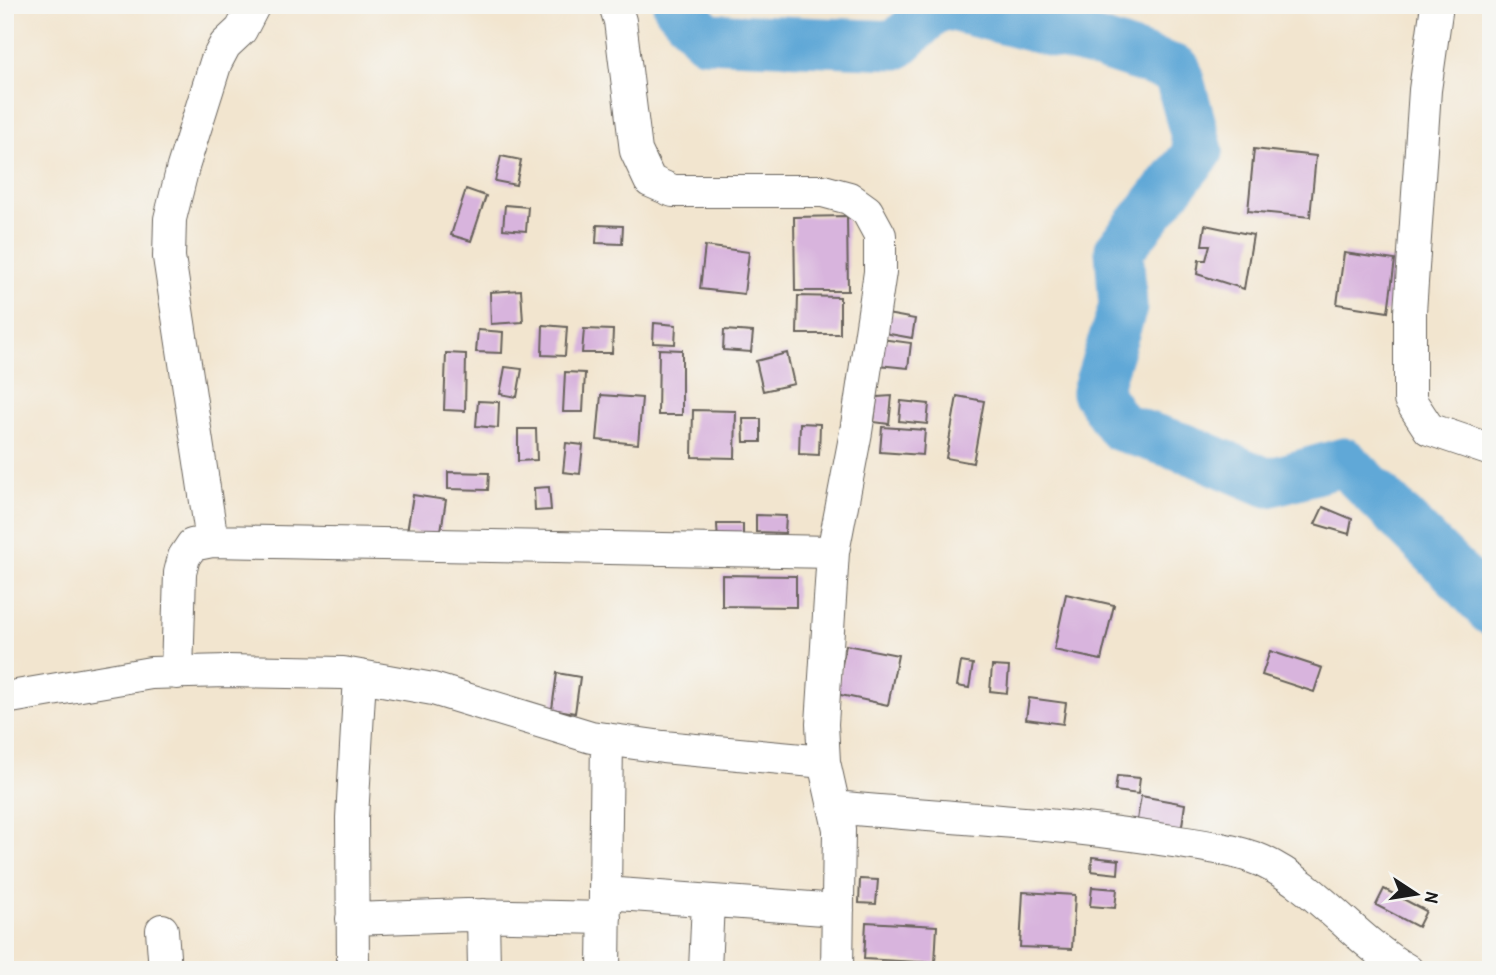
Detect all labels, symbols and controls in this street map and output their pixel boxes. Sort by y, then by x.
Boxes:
north arrow [1380,860,1450,930]
text: N [1419,890,1446,905]

